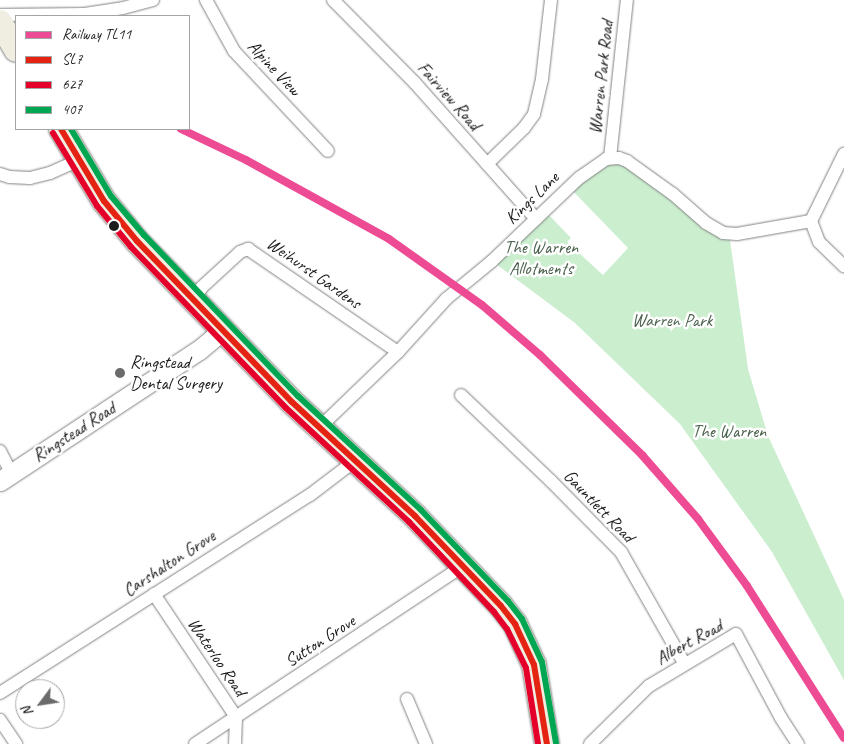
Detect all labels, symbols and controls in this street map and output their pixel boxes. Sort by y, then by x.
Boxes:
legend [15,15,190,130]
street label: Warren Park Road [584,19,618,135]
text: Railway TL11 [62,25,131,44]
street label: Alpine View [243,36,305,100]
text: SL7 [62,50,82,69]
street label: Fairview Road [413,57,485,135]
text: 627 [62,75,82,94]
text: 407 [62,100,82,119]
street label: Kings Lane [500,167,564,229]
unlabelled marker [109,221,119,231]
street label: Weihurst Gardens [263,232,365,314]
park label: The Warren Allotments [504,237,578,280]
park label: Warren Park [632,309,712,331]
place label: Ringstead Dental Surgery [130,352,221,394]
marker: Ringstead Dental Surgery [114,367,126,379]
street label: Ringstead Road [29,397,119,467]
park label: The Warren [692,420,766,442]
street label: Gauntlett Road [559,465,639,547]
street label: Carshalton Grove [119,525,219,601]
street label: Sutton Grove [281,610,359,672]
street label: Waterloo Road [183,614,251,700]
street label: Albert Road [652,615,726,669]
north arrow [15,679,65,729]
text: N [18,703,37,720]

